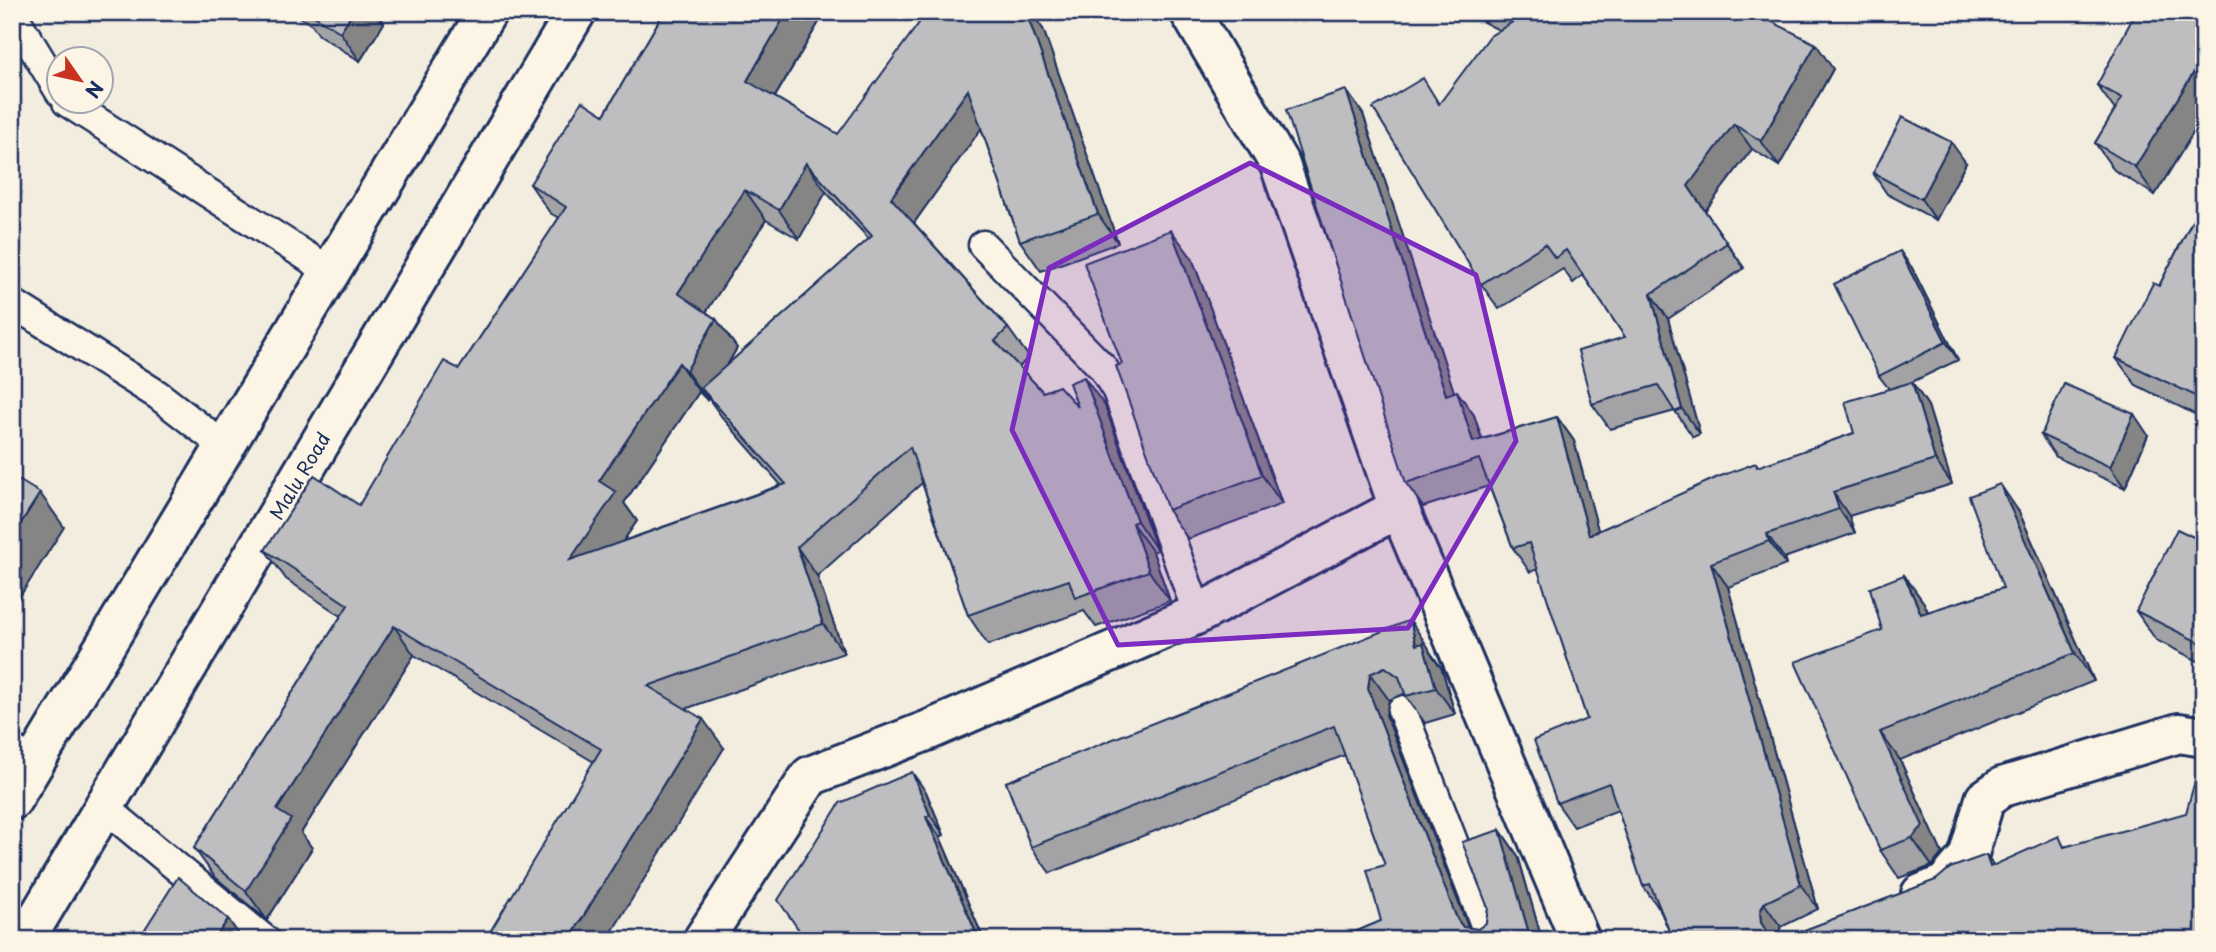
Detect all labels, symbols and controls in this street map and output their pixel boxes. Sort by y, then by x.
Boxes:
north arrow [46,46,116,116]
text: N [79,76,111,104]
street label: Malu Road [262,426,336,525]

